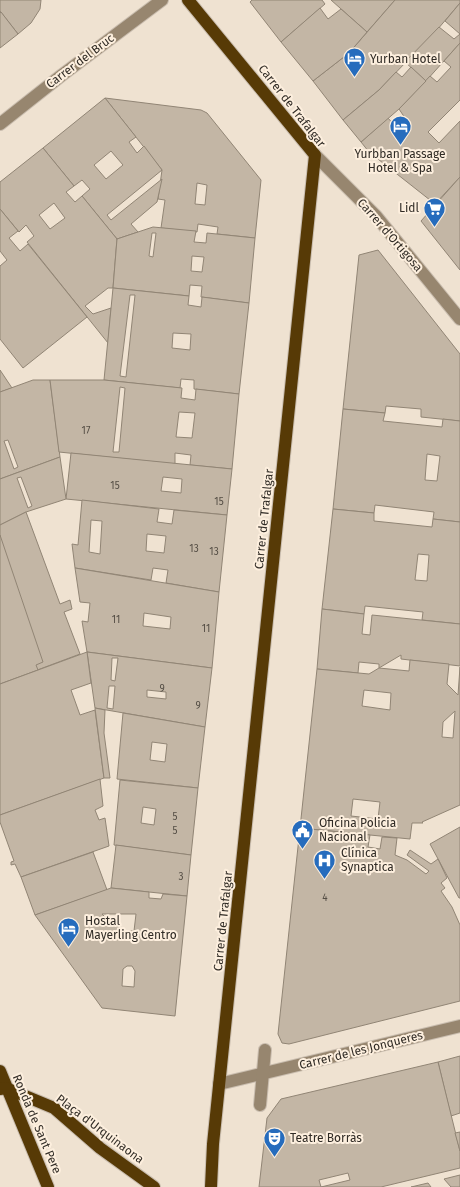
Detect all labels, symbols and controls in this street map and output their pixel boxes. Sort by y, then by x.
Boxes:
street label: Carrer del Bruc [43,31,117,91]
hotel icon: Yurban Hotel [342,47,366,78]
place label: Yurban Hotel [370,52,441,66]
street label: Carrer de Trafalgar [255,62,329,150]
hotel icon: Yurbban Passage Hotel & Spa [388,115,412,146]
place label: Yurbban Passage Hotel & Spa [354,147,446,175]
street label: Carrer d'Ortigosa [355,196,425,274]
supermarket icon: Lidl [423,196,447,227]
place label: Lidl [399,201,419,215]
house number: 17 [82,425,91,437]
street label: Carrer de Trafalgar [252,468,276,570]
house number: 15 [110,480,120,492]
house number: 15 [214,496,224,508]
house number: 13 [189,543,199,555]
house number: 13 [209,546,219,558]
house number: 11 [112,614,120,626]
house number: 11 [202,623,210,635]
house number: 9 [159,683,165,695]
house number: 9 [195,700,201,712]
house number: 5 [172,811,178,823]
place label: Oficina Policia Nacional [319,816,396,844]
public building icon: Oficina Policia Nacional [291,818,315,849]
house number: 5 [172,825,178,837]
place label: Clínica Synaptica [341,846,394,874]
hospital icon: Clínica Synaptica [313,848,337,879]
street label: Carrer de Trafalgar [211,870,235,972]
house number: 3 [179,871,184,883]
house number: 4 [322,892,328,904]
place label: Hostal Mayerling Centro [85,914,177,942]
hotel icon: Hostal Mayerling Centro [57,916,81,947]
street label: Carrer de les Jonqueres [298,1028,425,1072]
street label: Ronda de Sant Pere [10,1072,64,1176]
street label: Plaça d'Urquinaona [54,1092,146,1166]
theatre icon: Teatre Borràs [262,1126,286,1157]
place label: Teatre Borràs [290,1131,362,1145]

